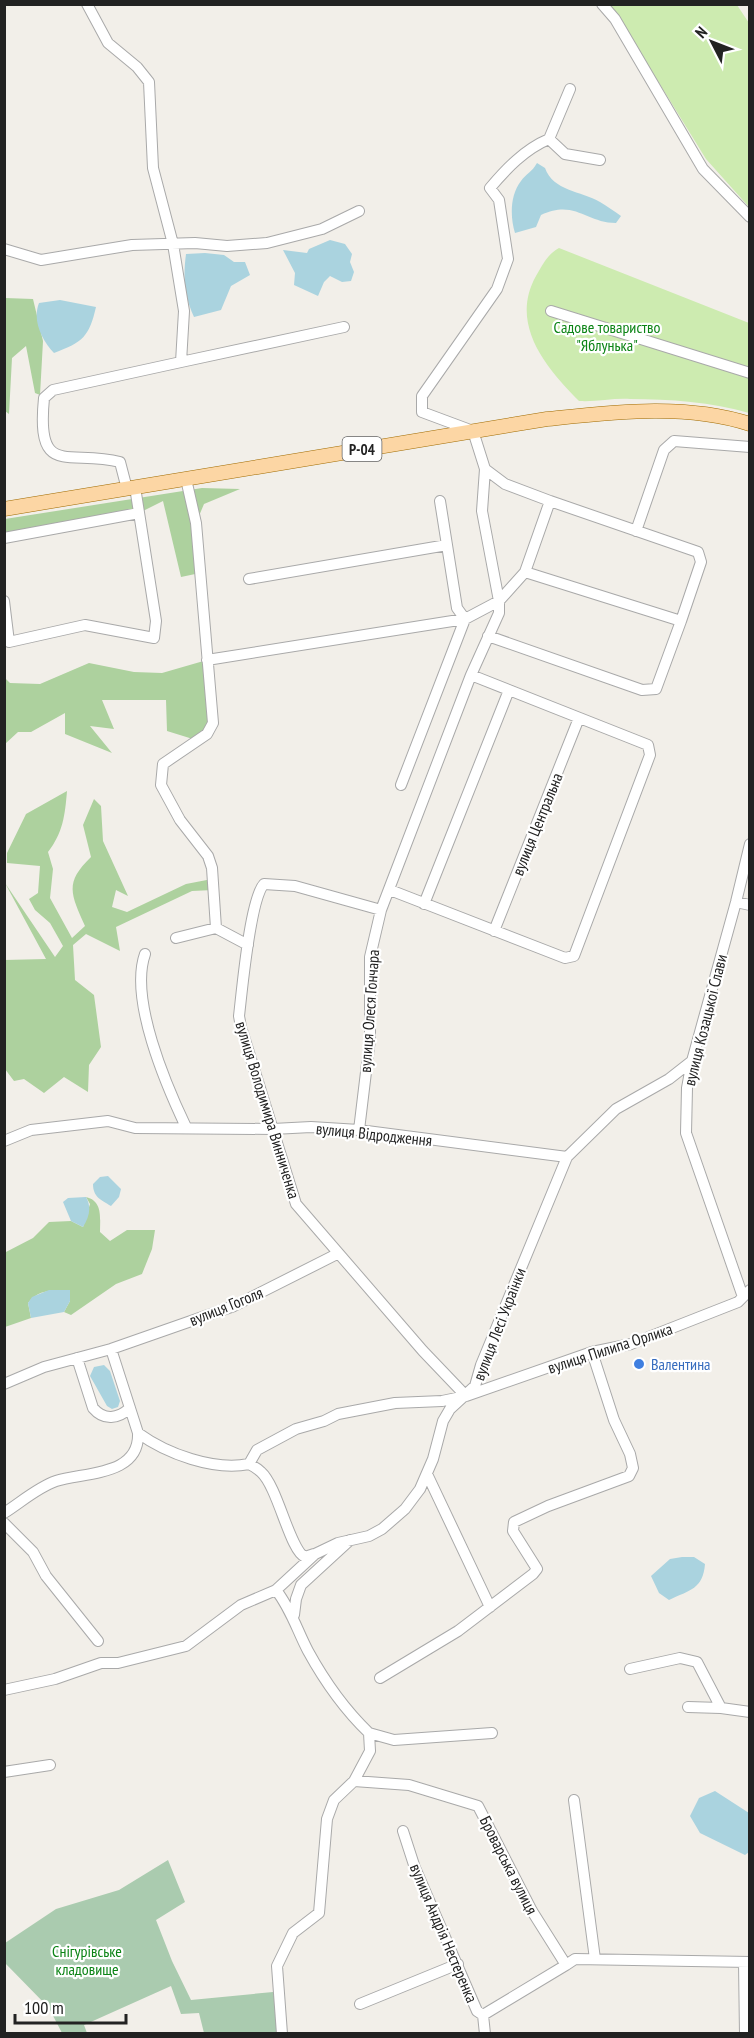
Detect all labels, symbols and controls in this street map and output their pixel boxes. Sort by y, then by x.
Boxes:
north arrow [682,12,742,72]
text: N [691,22,711,42]
park label: Садове товариство "Яблунька" [554,317,660,355]
road number: Р-04 [342,437,382,461]
street label: вулиця Центральна [507,770,567,878]
street label: вулиця Олеся Гончара [355,949,383,1073]
street label: вулиця Козацької Слави [679,952,731,1088]
street label: вулиця Володимира Винниченка [231,1019,305,1201]
street label: вулиця Відродження [315,1118,433,1150]
street label: вулиця Лесі Українки [468,1265,530,1383]
street label: вулиця Гоголя [186,1282,266,1330]
street label: вулиця Пилипа Орлика [545,1318,675,1378]
place label: Валентина [651,1354,711,1374]
marker: Валентина [632,1357,646,1371]
street label: Броварська вулиця [476,1813,542,1917]
street label: вулиця Андрія Нестеренка [406,1861,482,2005]
park label: Снігурівське кладовище [52,1941,122,1979]
scale bar [15,1987,126,2025]
text: 100 m [24,1996,64,2019]

